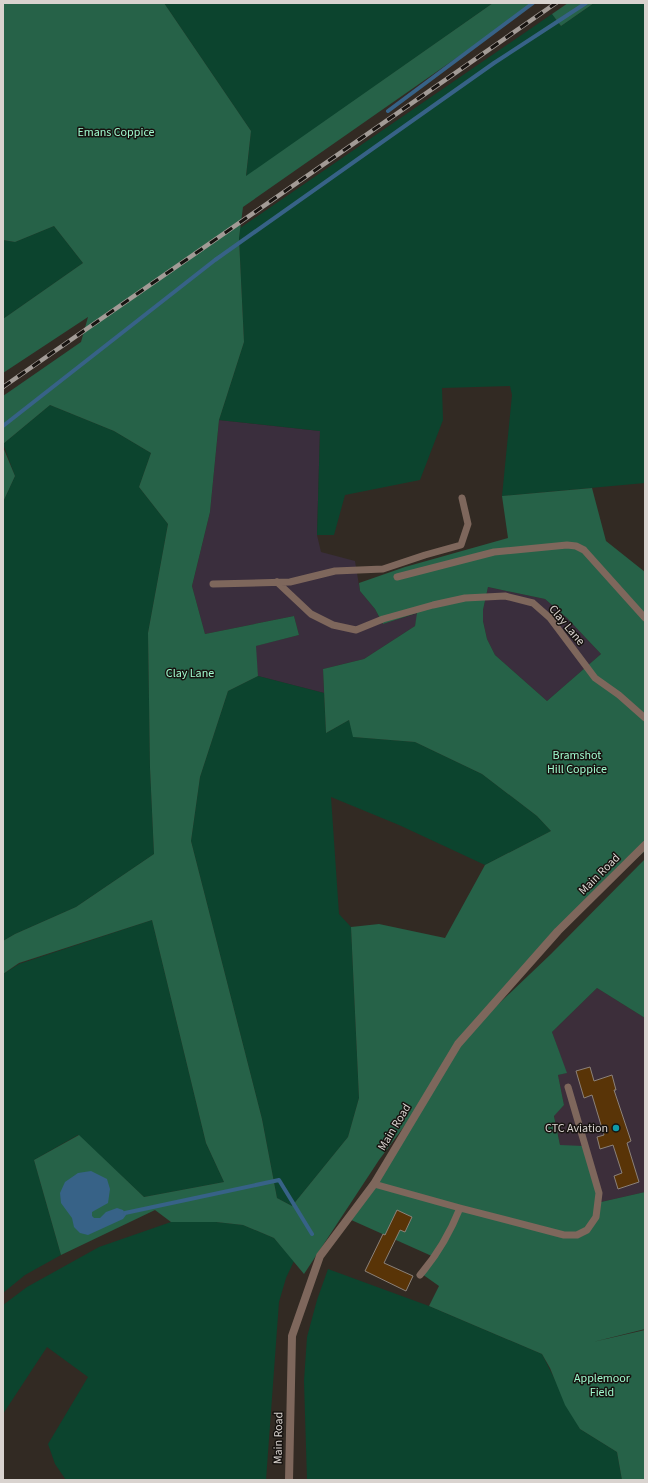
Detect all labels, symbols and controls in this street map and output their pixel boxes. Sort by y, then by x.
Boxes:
park label: Emans Coppice [77,124,155,141]
street label: Clay Lane [545,601,589,649]
park label: Clay Lane [166,665,214,682]
park label: Bramshot Hill Coppice [547,747,607,778]
street label: Main Road [575,850,624,899]
street label: Main Road [374,1100,415,1154]
place label: CTC Aviation [545,1120,608,1137]
marker: CTC Aviation [611,1123,621,1133]
park label: Applemoor Field [574,1370,631,1401]
street label: Main Road [270,1412,287,1464]

